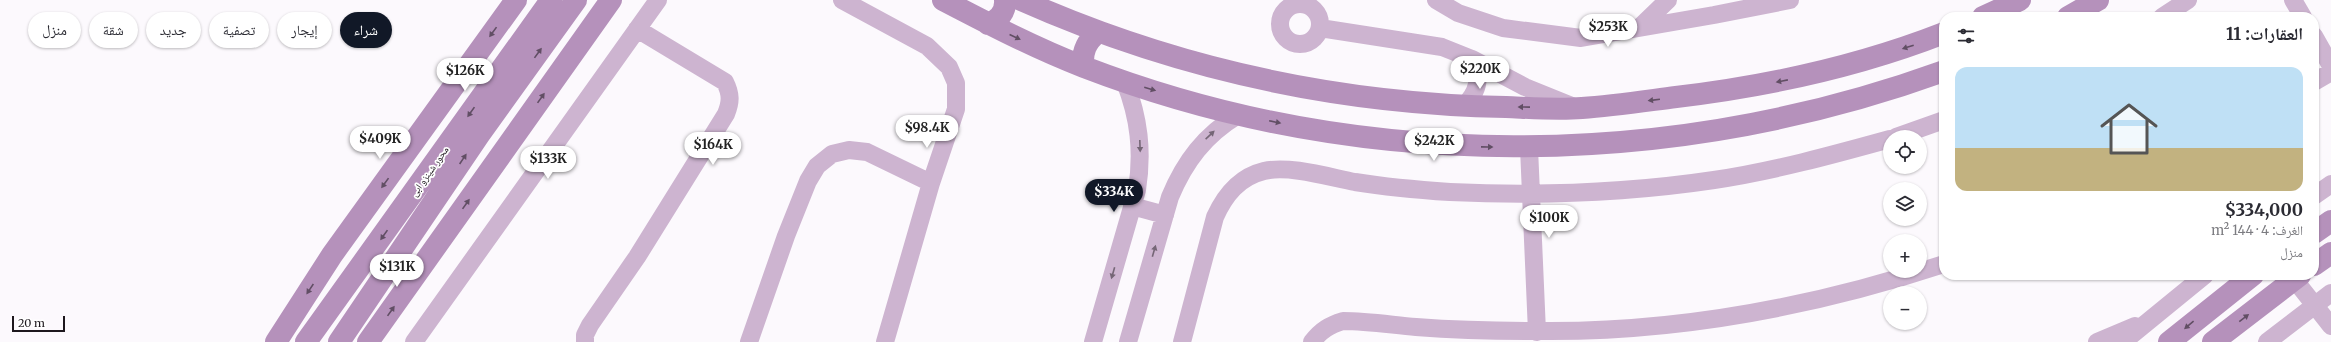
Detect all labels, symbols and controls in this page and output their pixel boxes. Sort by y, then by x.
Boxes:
chip: منزل [28,12,81,48]
chip: شقة [89,12,138,48]
chip: جديد [146,12,201,48]
chip: تصفية [209,12,269,48]
chip: إيجار [277,12,332,48]
chip: شراء [340,12,392,48]
pin: $253K [1580,14,1636,48]
text: $253K [1588,18,1628,35]
text: العقارات: 11 [2226,23,2303,45]
icon: filters [1955,25,1977,47]
one-way arrow [489,26,497,37]
one-way arrow [1010,34,1021,40]
one-way arrow [1901,44,1913,50]
one-way arrow [534,47,542,58]
pin: $220K [1452,56,1508,90]
pin: $126K [437,58,493,92]
text: $220K [1459,60,1501,77]
text: $126K [446,62,484,79]
one-way arrow [1776,79,1788,85]
one-way arrow [1144,86,1156,92]
one-way arrow [537,93,545,104]
icon: home [2093,93,2165,165]
one-way arrow [1648,97,1660,103]
one-way arrow [1518,104,1530,111]
one-way arrow [467,106,475,117]
pin: $98.4K [894,115,960,149]
text: $98.4K [904,119,950,136]
one-way arrow [1269,120,1281,126]
pin: $409K [352,126,408,160]
pin: $242K [1406,128,1462,162]
text: $409K [359,130,401,147]
map controls [1883,130,1927,330]
button: locate [1883,130,1927,174]
one-way arrow [1205,131,1214,140]
pin: $164K [685,132,741,166]
text: $242K [1414,132,1454,149]
text: $164K [693,136,733,153]
one-way arrow [1137,140,1143,153]
street label: محور شينزو ابى [407,143,452,199]
one-way arrow [1481,144,1494,150]
pin: $133K [520,146,576,180]
text: $133K [529,150,567,167]
one-way arrow [459,154,467,164]
one-way arrow [380,177,389,188]
pin: $334K [1086,179,1142,213]
button: layers [1883,182,1927,226]
text: $334K [1094,183,1134,200]
one-way arrow [462,199,470,210]
text: $334,000 [2225,199,2303,221]
pin: $100K [1521,205,1577,239]
text: $100K [1529,209,1569,226]
text: الغرف: 4 · 144 m² [2211,222,2303,239]
one-way arrow [380,229,388,240]
button: + [1883,234,1927,278]
text: منزل [2280,244,2303,261]
one-way arrow [1152,245,1158,257]
pin: $131K [369,254,425,288]
text: $131K [379,258,415,275]
one-way arrow [1110,267,1116,279]
one-way arrow [306,283,313,295]
button: − [1883,286,1927,330]
one-way arrow [387,305,395,316]
scale bar [12,314,65,333]
one-way arrow [2239,314,2249,322]
text: 20 m [18,316,45,330]
one-way arrow [2184,320,2195,329]

